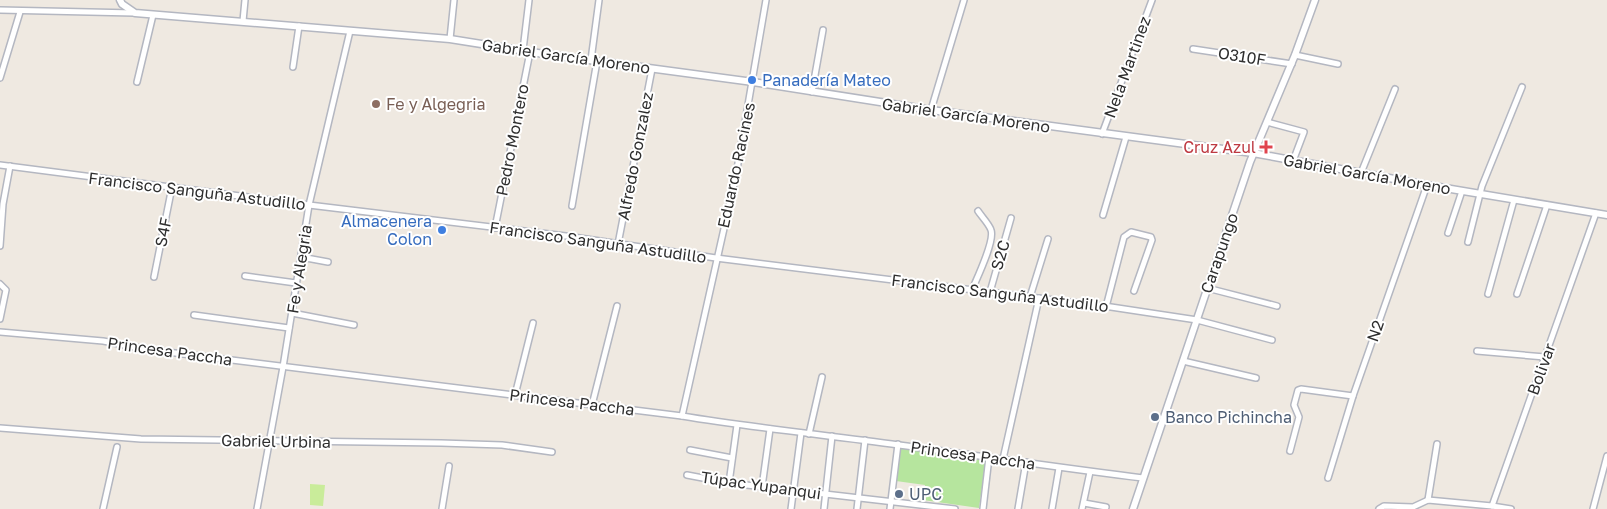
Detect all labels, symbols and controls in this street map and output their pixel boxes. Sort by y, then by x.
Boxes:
street label: Nela Martinez [1099,13,1155,121]
street label: Gabriel García Moreno [481,34,651,78]
street label: O310F [1217,42,1267,70]
place label: Panadería Mateo [762,70,891,90]
marker: Panadería Mateo [746,74,758,86]
street label: Pedro Montero [491,82,533,198]
street label: Alfredo Gonzalez [613,90,657,222]
street label: Gabriel García Moreno [881,93,1051,137]
place label: Fe y Algegria [386,94,486,114]
marker: Fe y Algegria [370,98,382,110]
street label: Eduardo Racines [713,100,759,230]
place label: Cruz Azul [1183,137,1256,157]
marker: Cruz Azul [1260,141,1272,153]
street label: Gabriel García Moreno [1282,149,1452,199]
street label: Francisco Sanguña Astudillo [87,168,307,214]
street label: Carapungo [1196,210,1242,296]
place label: Almacenera Colon [341,211,432,249]
street label: S4F [150,216,176,248]
street label: Francisco Sanguña Astudillo [488,217,708,267]
street label: Fe y Alegria [282,223,316,315]
marker: Almacenera Colon [436,224,448,236]
street label: S2C [986,238,1014,272]
street label: Francisco Sanguña Astudillo [890,270,1110,316]
street label: N2 [1362,318,1388,344]
street label: Princesa Paccha [106,332,234,370]
street label: Bolivar [1522,340,1560,398]
street label: Princesa Paccha [508,384,636,420]
place label: Banco Pichincha [1165,407,1292,427]
marker: Banco Pichincha [1149,411,1161,423]
street label: Gabriel Urbina [221,430,331,452]
street label: Princesa Paccha [909,436,1037,474]
street label: Túpac Yupanqui [700,467,822,503]
place label: UPC [909,484,942,504]
marker: UPC [893,488,905,500]

